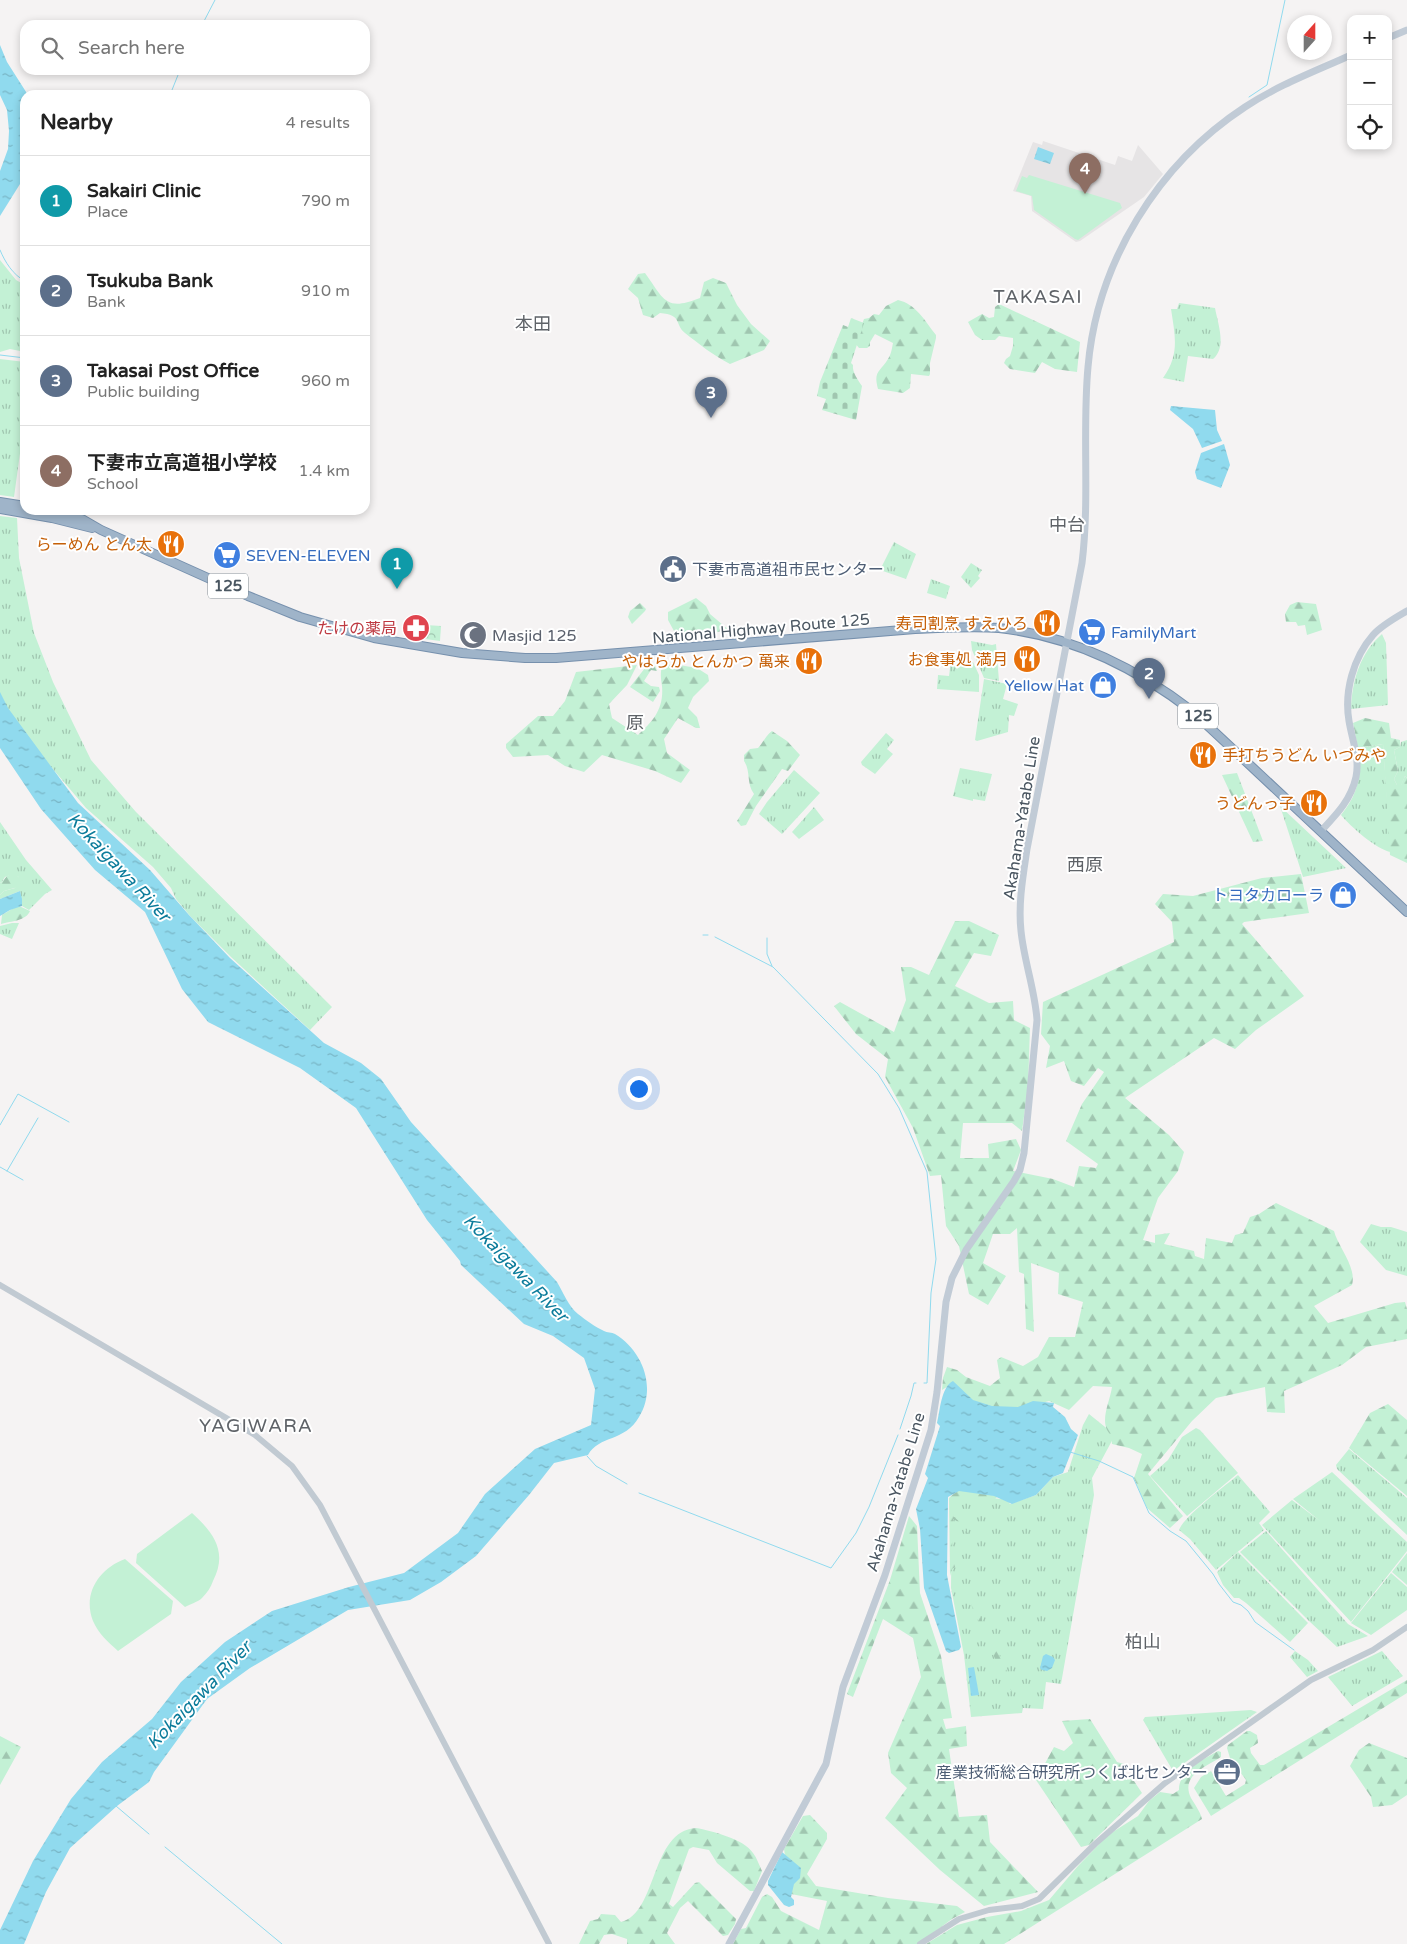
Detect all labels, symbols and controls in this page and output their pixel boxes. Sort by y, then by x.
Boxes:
north arrow [1287,15,1332,60]
map controls [1347,15,1392,150]
button: + [1347,15,1392,60]
search box [20,20,370,75]
icon: search [38,34,66,62]
text: Search here [78,37,185,59]
button: − [1347,60,1392,105]
button: locate [1347,105,1392,150]
text: Nearby [40,110,113,135]
text: 4 results [286,113,350,133]
pin: 4 [1069,153,1101,194]
text: Sakairi Clinic [87,180,201,202]
text: 1 [51,191,61,211]
text: 790 m [301,191,350,211]
text: Place [87,202,128,222]
text: Tsukuba Bank [87,270,213,292]
text: 2 [51,281,61,301]
text: 910 m [301,281,350,301]
district label: TAKASAI [993,286,1083,308]
text: Bank [87,292,126,312]
district label: 本田 [515,313,551,335]
text: Takasai Post Office [87,360,259,382]
text: 3 [51,371,61,391]
text: 960 m [301,371,350,391]
pin: 3 [695,377,727,418]
text: Public building [87,382,200,402]
text: 下妻市立高道祖小学校 [87,452,277,474]
text: 4 [51,461,61,481]
text: 1.4 km [298,461,350,481]
text: School [87,474,139,494]
district label: 中台 [1049,514,1085,536]
restaurant icon: らーめん とん太 [156,529,186,559]
place label: らーめん とん太 [36,535,152,555]
supermarket icon: SEVEN-ELEVEN [212,540,242,570]
place label: SEVEN-ELEVEN [246,546,371,566]
pin: 1 [381,548,413,589]
public building icon: 下妻市高道祖市民センター [658,554,688,584]
place label: 下妻市高道祖市民センター [692,560,884,580]
road number: 125 [208,574,248,598]
restaurant icon: 寿司割烹 すえひろ [1032,608,1062,638]
street label: National Highway Route 125 [651,610,871,648]
pharmacy icon: たけの薬局 [401,613,431,643]
place label: 寿司割烹 すえひろ [896,614,1028,634]
supermarket icon: FamilyMart [1077,617,1107,647]
place label: たけの薬局 [317,619,397,639]
mosque icon: Masjid 125 [458,620,488,650]
place label: FamilyMart [1111,623,1196,643]
place label: Masjid 125 [492,626,577,646]
restaurant icon: お食事処 満月 [1012,644,1042,674]
restaurant icon: やはらか とんかつ 萬来 [794,646,824,676]
place label: お食事処 満月 [908,650,1008,670]
place label: やはらか とんかつ 萬来 [622,652,790,672]
pin: 2 [1133,658,1165,699]
shop icon: Yellow Hat [1088,670,1118,700]
place label: Yellow Hat [1005,676,1084,696]
road number: 125 [1178,704,1218,728]
district label: 原 [626,712,644,734]
street label: Akahama-Yatabe Line [999,735,1045,901]
restaurant icon: 手打ちうどん いづみや [1188,740,1218,770]
place label: 手打ちうどん いづみや [1222,746,1386,766]
restaurant icon: うどんっ子 [1299,788,1329,818]
place label: うどんっ子 [1215,794,1295,814]
water label: Kokaigawa River [63,808,177,928]
district label: 西原 [1067,854,1103,876]
shop icon: トヨタカローラ [1328,880,1358,910]
place label: トヨタカローラ [1212,886,1324,906]
your location [626,1076,652,1102]
water label: Kokaigawa River [459,1210,574,1328]
street label: Akahama-Yatabe Line [862,1410,930,1574]
district label: YAGIWARA [199,1415,313,1437]
district label: 柏山 [1125,1631,1161,1653]
water label: Kokaigawa River [142,1635,257,1753]
office icon: 産業技術総合研究所つくば北センター [1212,1757,1242,1787]
place label: 産業技術総合研究所つくば北センター [936,1763,1208,1783]

